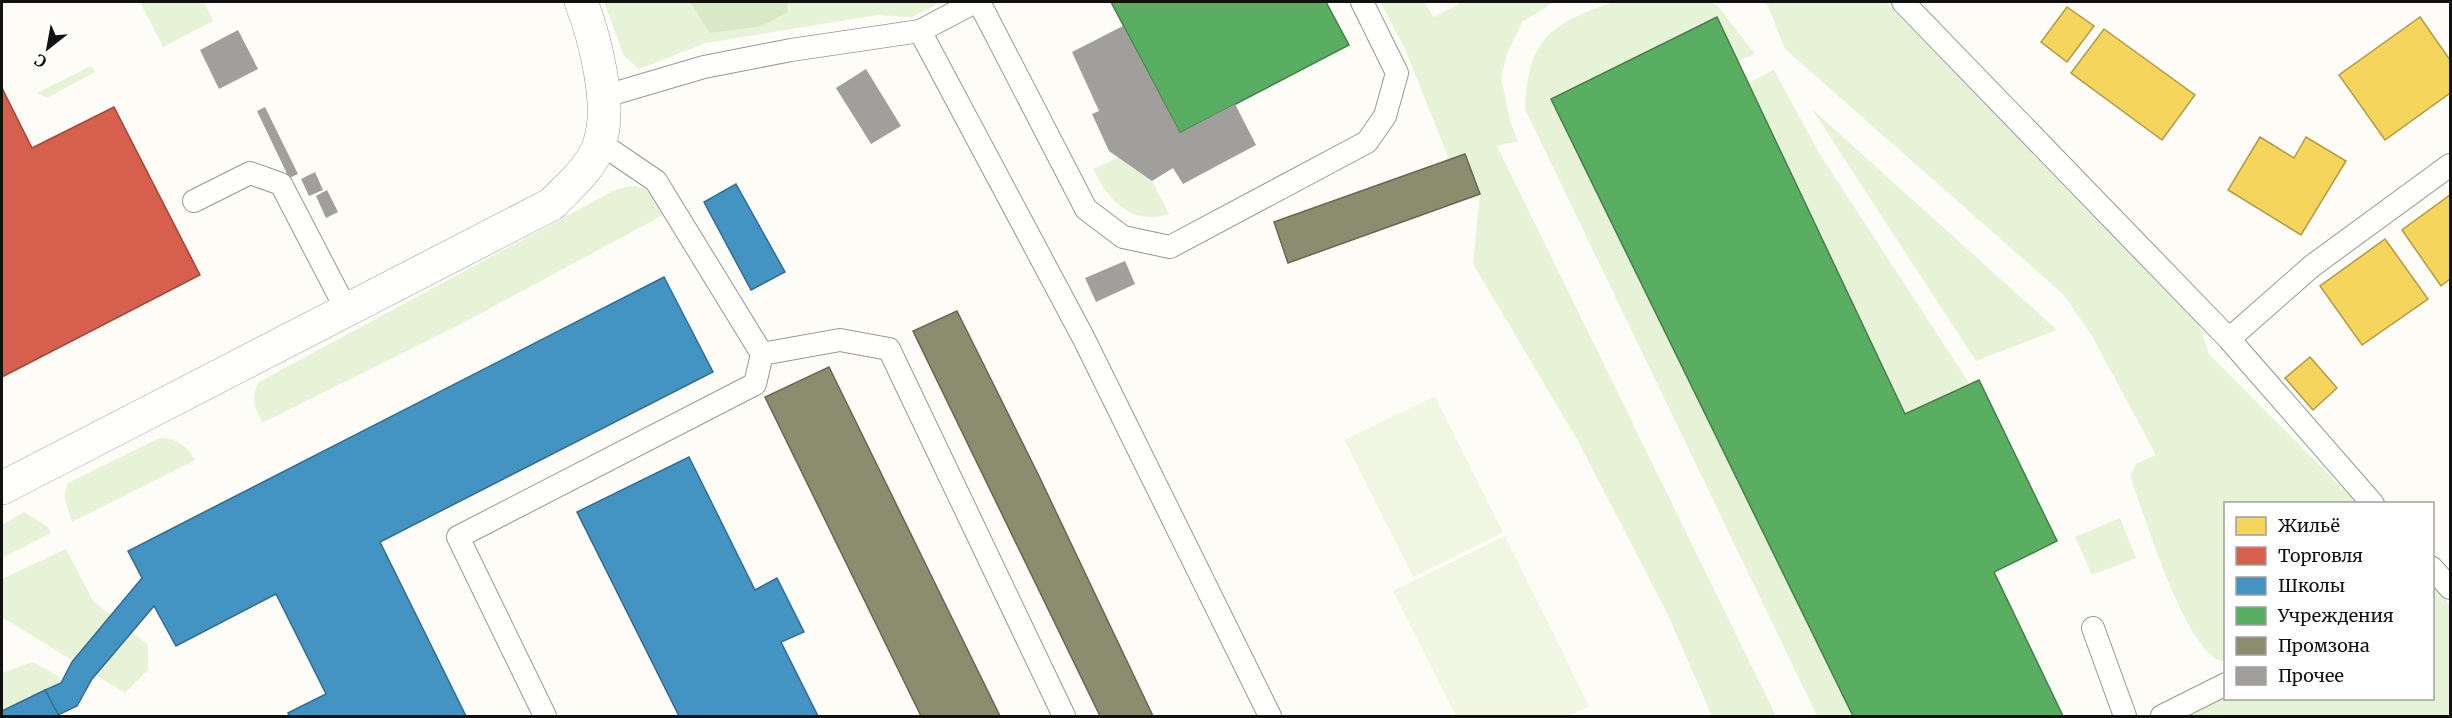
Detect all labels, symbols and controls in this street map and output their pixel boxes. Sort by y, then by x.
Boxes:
north arrow [18,18,78,78]
text: С [31,50,50,72]
legend [2224,502,2434,700]
text: Жильё [2278,514,2340,537]
text: Торговля [2278,544,2363,567]
text: Школы [2278,574,2345,597]
text: Учреждения [2277,604,2394,627]
text: Промзона [2278,634,2370,657]
text: Прочее [2278,664,2344,687]

